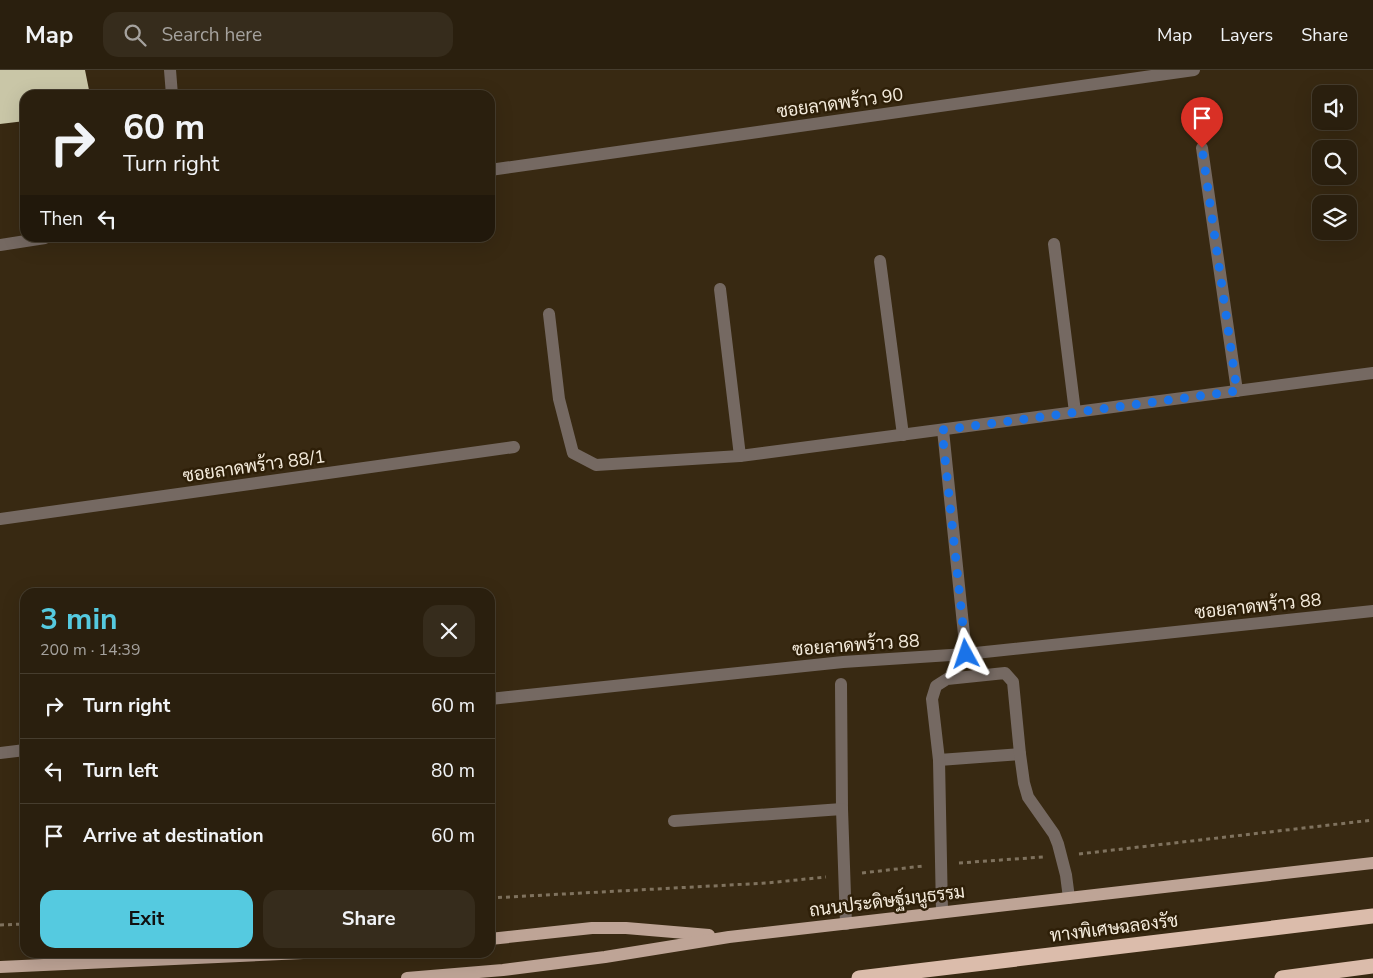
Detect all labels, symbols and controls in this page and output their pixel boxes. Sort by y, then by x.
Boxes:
search box [103,12,453,57]
text: Map [25,19,73,51]
icon: search [121,21,149,49]
text: Search here [161,22,262,48]
text: Map [1157,23,1192,47]
text: Layers [1220,23,1273,47]
text: Share [1301,23,1348,47]
street label: ซอยลาดพร้าว 90 [775,82,905,124]
map controls [1312,85,1357,240]
button: sound [1312,85,1357,130]
pin [1181,97,1223,148]
text: 60 m [123,104,205,151]
icon: arrive [1188,104,1216,132]
icon: right [40,110,105,175]
button: search [1312,140,1357,185]
text: Turn right [123,149,219,179]
button: layers [1312,195,1357,240]
icon: left [93,205,121,233]
text: Then [40,206,83,232]
street label: ซอยลาดพร้าว 88/1 [181,444,327,488]
street label: ซอยลาดพร้าว 88 [1193,587,1323,625]
text: 3 min [40,599,118,640]
button: close [423,605,475,657]
position arrow [939,627,991,679]
street label: ซอยลาดพร้าว 88 [792,629,920,661]
text: 200 m · 14:39 [40,639,141,661]
icon: right [40,692,68,720]
text: Turn right [83,693,170,719]
text: 60 m [431,693,475,719]
icon: left [40,757,68,785]
text: Turn left [83,758,158,784]
text: 80 m [431,758,475,784]
icon: arrive [40,822,68,850]
text: Arrive at destination [83,823,264,849]
text: 60 m [431,823,475,849]
street label: ถนนประดิษฐ์มนูธรรม [808,879,966,923]
button: Exit [40,890,253,948]
button: Share [263,890,475,948]
street label: ทางพิเศษฉลองรัช [1048,908,1180,948]

